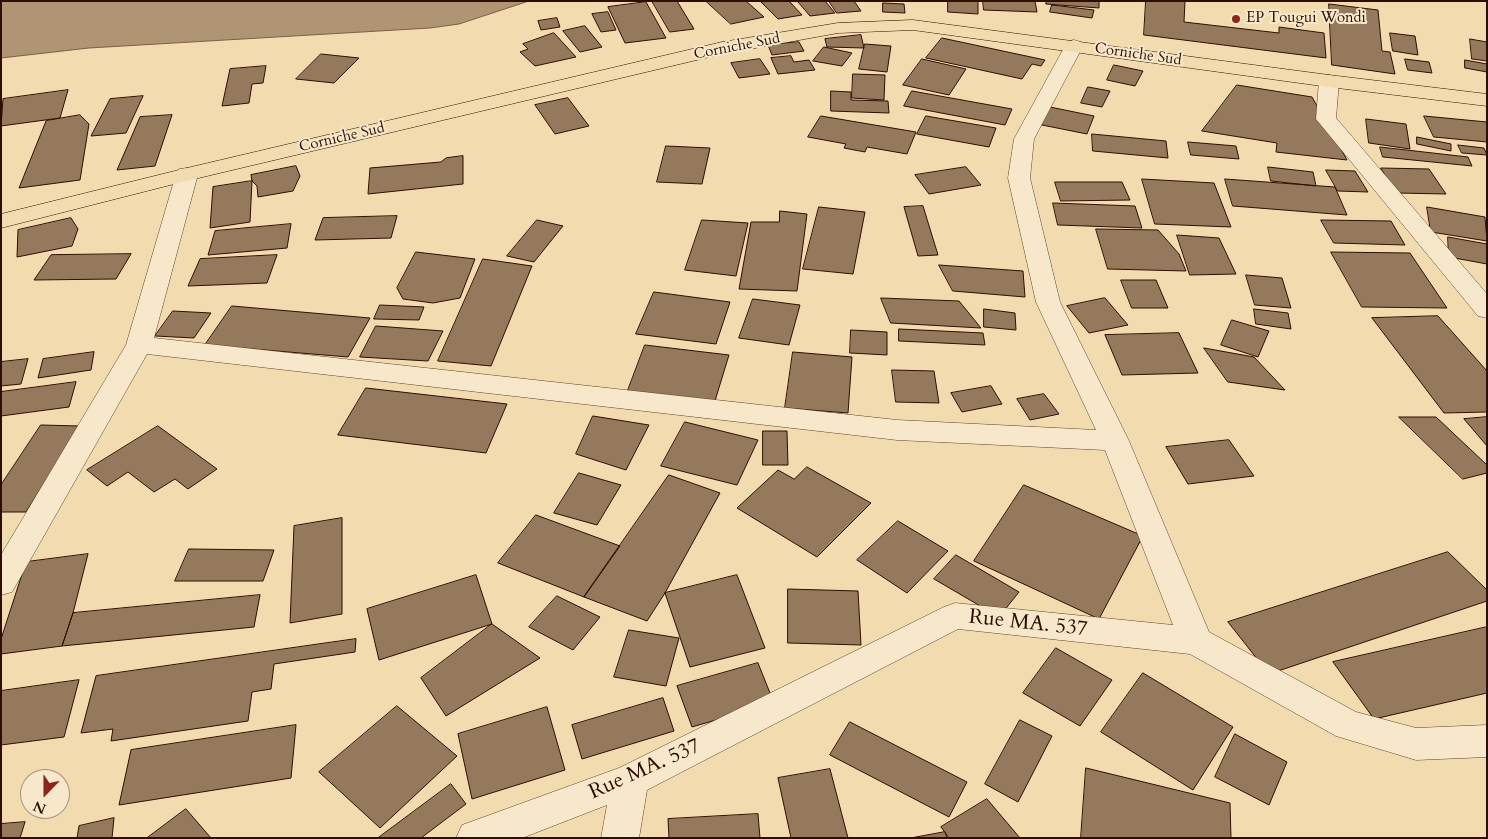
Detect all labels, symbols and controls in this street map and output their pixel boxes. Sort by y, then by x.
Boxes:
place label: EP Tougui Wondi [1246,10,1366,28]
marker: EP Tougui Wondi [1230,13,1242,25]
street label: Corniche Sud [692,30,782,64]
street label: Corniche Sud [1093,40,1183,70]
street label: Corniche Sud [297,119,387,157]
street label: Rue MA. 537 [967,605,1089,643]
street label: Rue MA. 537 [585,734,705,806]
north arrow [20,769,70,819]
text: N [30,796,49,819]

